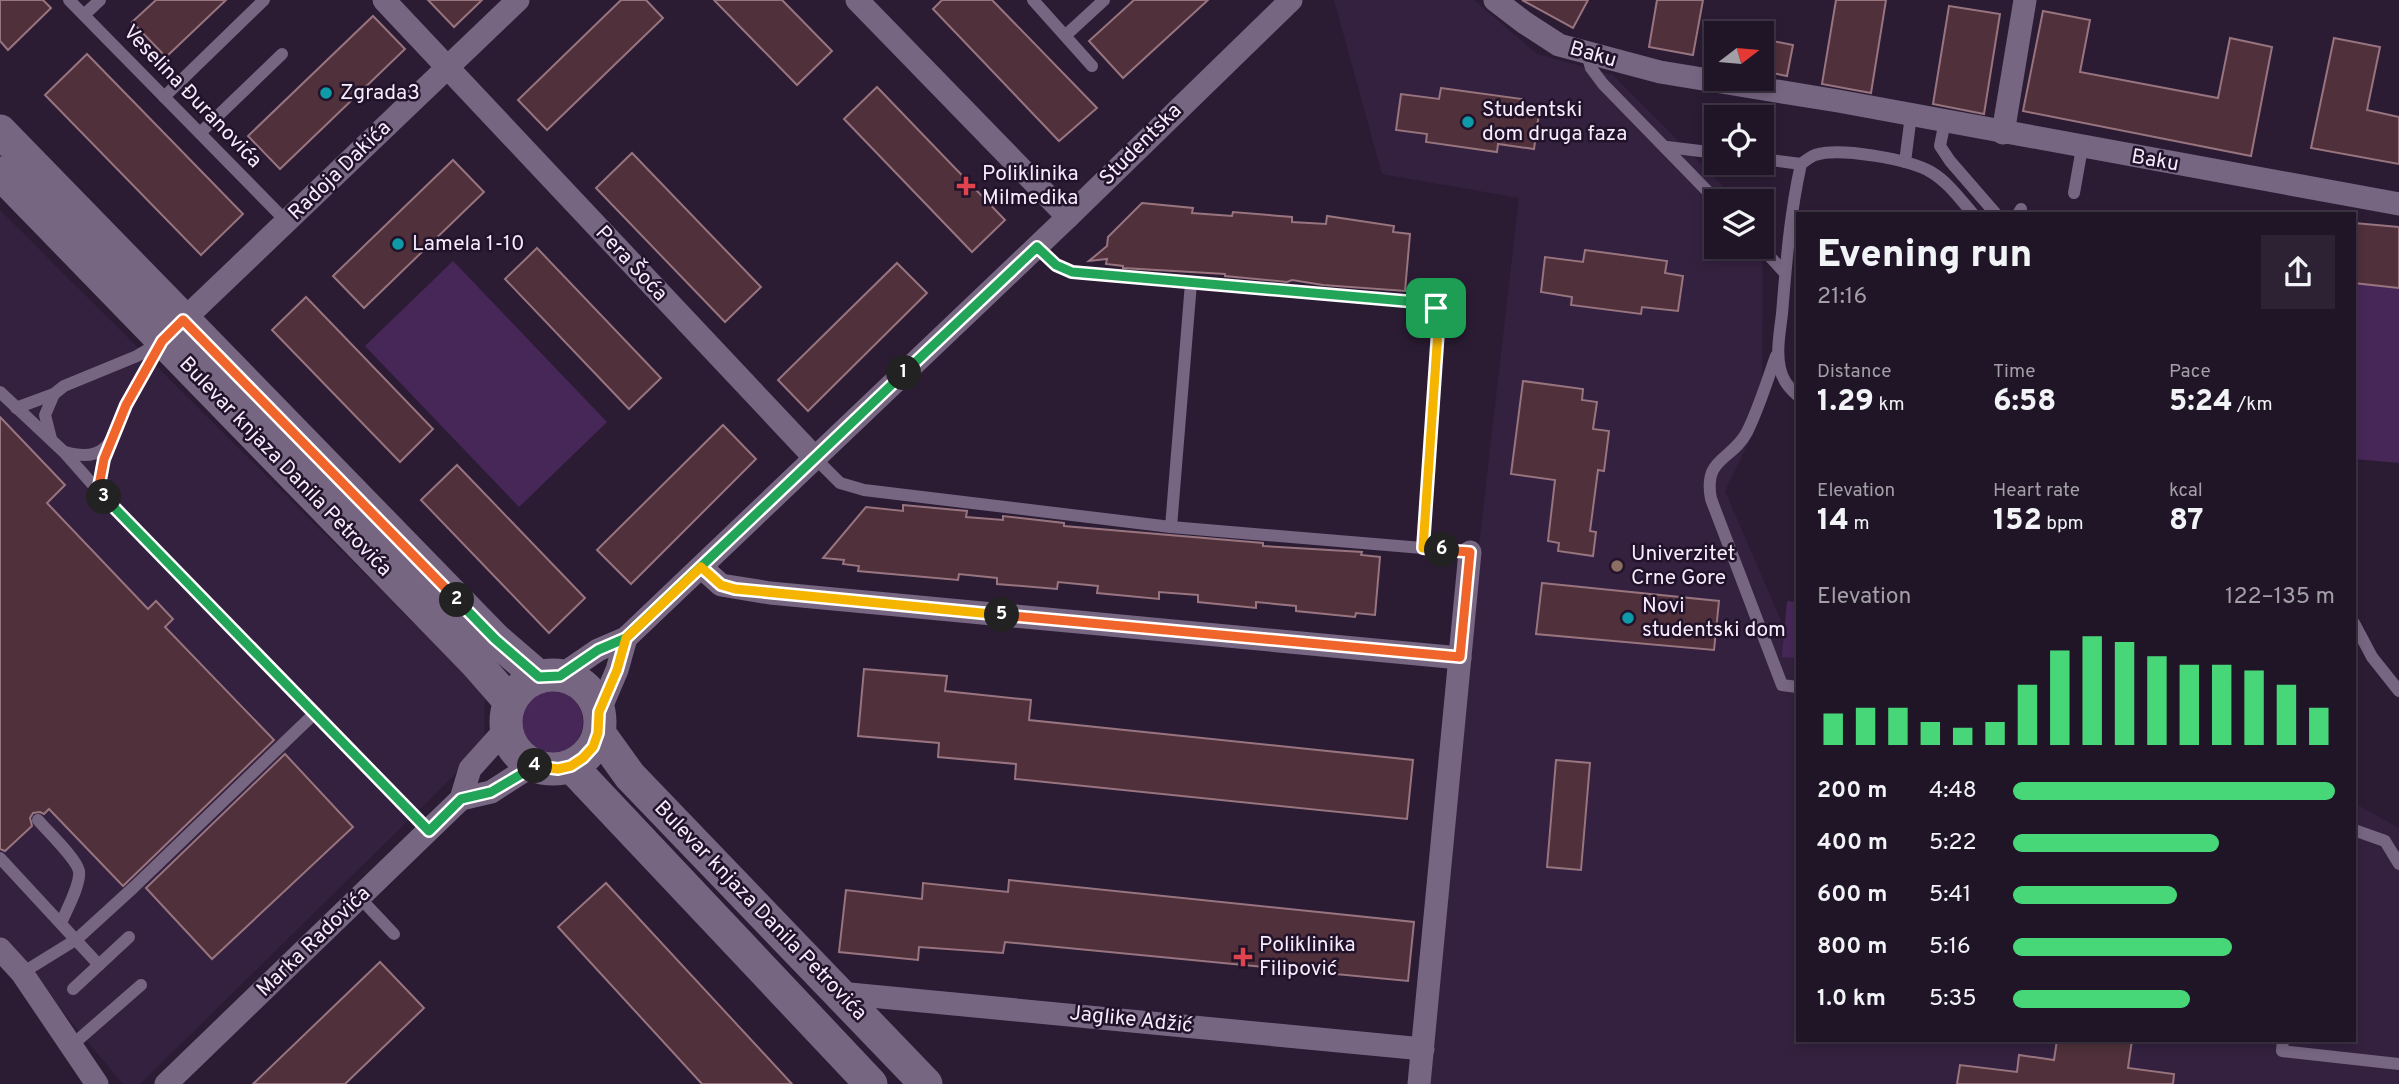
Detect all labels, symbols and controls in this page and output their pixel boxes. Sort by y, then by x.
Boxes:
street label: Veselina Đuranovića [117,20,267,174]
north arrow [1704,21,1774,91]
map controls [1704,21,1774,259]
street label: Baku [1566,35,1620,75]
place label: Zgrada3 [340,80,420,107]
marker: Zgrada3 [318,85,334,101]
place label: Studentski dom druga faza [1482,97,1627,148]
street label: Studentska [1094,98,1188,192]
button: locate [1704,105,1774,175]
marker: Studentski dom druga faza [1460,114,1476,130]
street label: Radoja Dakića [283,115,397,227]
street label: Baku [2129,144,2181,178]
place label: Poliklinika Milmedika [982,161,1079,212]
marker: Poliklinika Milmedika [956,176,976,196]
button: layers [1704,189,1774,259]
street label: Pera Šoća [589,220,674,308]
place label: Lamela 1-10 [412,231,524,258]
text: Evening run [1817,232,2032,281]
button: share [2261,235,2335,309]
marker: Lamela 1-10 [390,236,406,252]
pin [1406,278,1466,338]
text: 21:16 [1817,283,1867,312]
icon: arrive [1417,289,1455,327]
street label: Bulevar knjaza Danila Petrovića [173,351,397,583]
pin: 1 [886,356,922,390]
text: 1 [900,360,907,384]
text: Distance [1817,360,1892,384]
text: Time [1993,360,2036,384]
text: Pace [2169,360,2211,384]
text: 1.29 [1817,384,1874,421]
text: 6:58 [1993,384,2056,421]
text: 5:24 [2169,384,2233,421]
text: km [1874,393,1905,417]
text: /km [2233,393,2273,417]
text: Elevation [1817,479,1895,503]
text: Heart rate [1993,479,2080,503]
text: kcal [2169,479,2203,503]
pin: 3 [86,480,122,514]
text: 3 [98,484,109,508]
text: 14 [1817,503,1849,540]
text: 152 [1993,503,2042,540]
text: 87 [2169,503,2204,540]
text: m [1849,512,1870,536]
text: bpm [2042,512,2084,536]
pin: 6 [1424,532,1460,568]
text: 6 [1436,537,1447,561]
place label: Univerzitet Crne Gore [1631,541,1735,592]
marker: Univerzitet Crne Gore [1609,558,1625,574]
pin: 2 [440,582,475,618]
text: Elevation [1817,583,1912,612]
text: 122–135 m [2225,583,2335,612]
text: 2 [451,587,462,611]
place label: Novi studentski dom [1642,593,1786,644]
pin: 5 [984,598,1020,632]
text: 5 [996,602,1007,626]
marker: Novi studentski dom [1620,610,1636,626]
pin: 4 [518,748,552,784]
text: 4 [528,753,541,777]
text: 200 m [1817,777,1887,806]
text: 4:48 [1929,777,1977,806]
street label: Bulevar knjaza Danila Petrovića [648,795,872,1027]
text: 400 m [1817,829,1888,858]
text: 5:22 [1929,829,1977,858]
street label: Marka Radovića [251,881,377,1003]
text: 600 m [1817,881,1887,910]
text: 5:41 [1929,881,1971,910]
place label: Poliklinika Filipović [1259,932,1356,983]
text: 800 m [1817,933,1887,962]
text: 5:16 [1929,933,1971,962]
marker: Poliklinika Filipović [1233,947,1253,967]
text: 1.0 km [1817,985,1886,1014]
text: 5:35 [1929,985,1977,1014]
street label: Jaglike Adžić [1068,1000,1194,1040]

